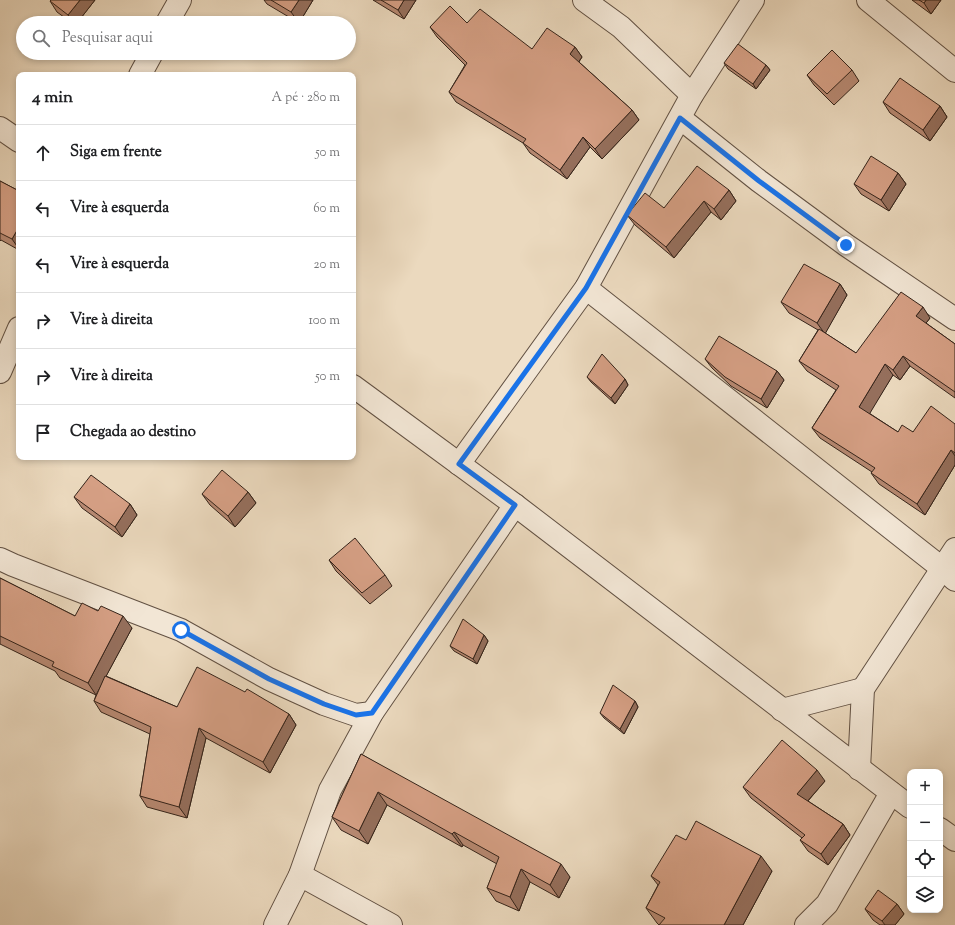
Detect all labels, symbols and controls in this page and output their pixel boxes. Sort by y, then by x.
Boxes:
search box [16,16,356,60]
icon: search [30,27,52,49]
text: Pesquisar aqui [62,28,153,49]
text: 4 min [32,86,73,110]
text: A pé · 280 m [272,89,340,107]
icon: ahead [32,142,54,164]
text: Siga em frente [70,142,162,163]
text: 50 m [315,144,340,162]
icon: left [32,198,54,220]
text: Vire à esquerda [70,198,169,219]
text: 60 m [313,200,340,218]
route end [837,236,855,254]
icon: left [32,254,54,276]
text: Vire à esquerda [70,254,169,275]
text: 20 m [314,256,340,274]
icon: right [32,310,54,332]
text: Vire à direita [70,310,153,331]
text: 100 m [308,312,340,330]
icon: right [32,366,54,388]
text: Vire à direita [70,366,153,387]
text: 50 m [315,368,340,386]
icon: arrive [32,422,54,444]
text: Chegada ao destino [70,422,196,443]
route start [172,621,190,639]
map controls [907,769,943,913]
button: + [907,769,943,805]
button: − [907,805,943,841]
button: locate [907,841,943,877]
button: layers [907,877,943,913]

